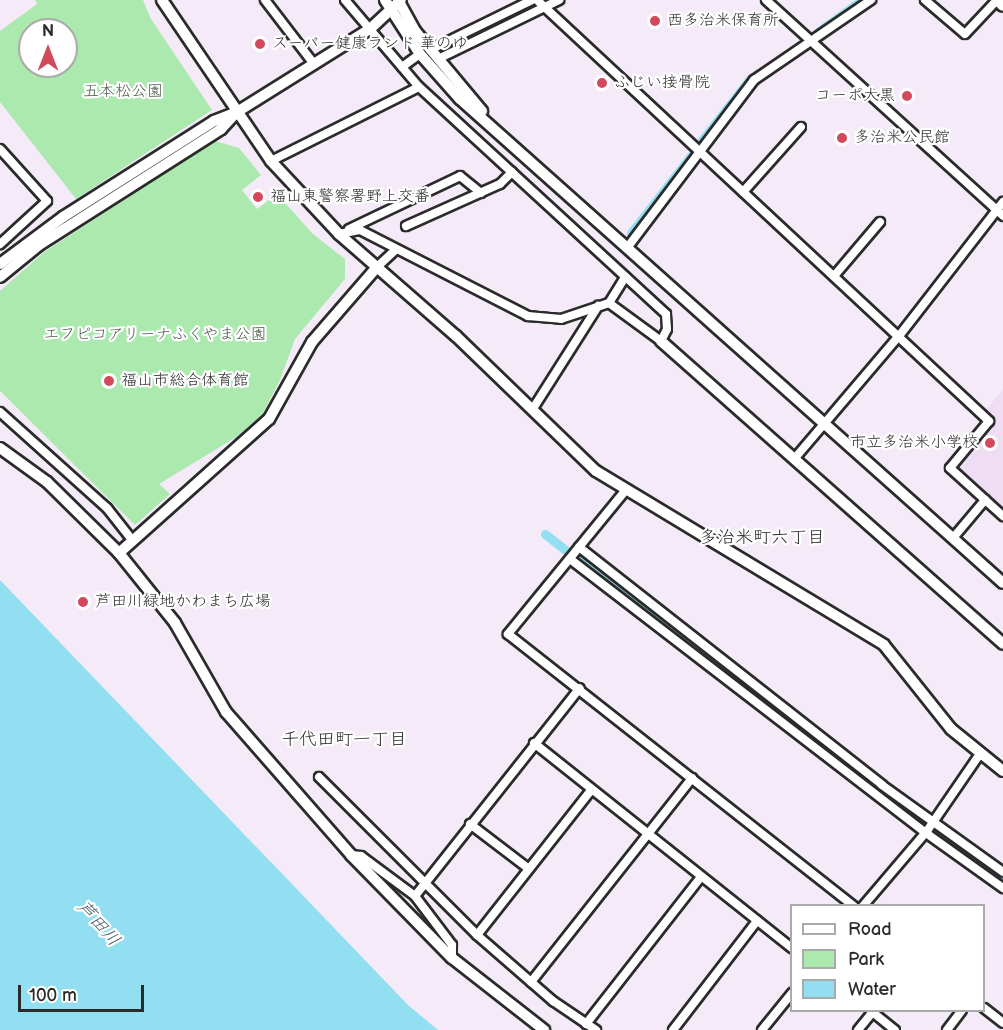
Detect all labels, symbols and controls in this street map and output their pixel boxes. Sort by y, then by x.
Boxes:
place label: 西多治米保育所 [667,11,779,31]
marker: 西多治米保育所 [648,14,662,28]
north arrow [18,18,78,78]
text: N [42,22,54,41]
place label: スーパー健康ランド 華のゆ [272,34,468,54]
marker: スーパー健康ランド 華のゆ [253,37,267,51]
place label: ふじい接骨院 [614,73,710,93]
marker: ふじい接骨院 [595,76,609,90]
park label: 五本松公園 [83,82,163,102]
place label: コーポ大黒 [815,86,895,106]
marker: コーポ大黒 [900,89,914,103]
place label: 多治米公民館 [854,128,950,148]
marker: 多治米公民館 [835,131,849,145]
place label: 福山東警察署野上交番 [270,187,430,207]
marker: 福山東警察署野上交番 [251,190,265,204]
park label: エフピコアリーナふくやま公園 [43,325,267,345]
place label: 福山市総合体育館 [121,371,249,391]
marker: 福山市総合体育館 [102,374,116,388]
place label: 市立多治米小学校 [850,433,978,453]
marker: 市立多治米小学校 [983,436,997,450]
district label: 多治米町六丁目 [699,527,825,549]
place label: 芦田川緑地かわまち広場 [95,592,271,612]
marker: 芦田川緑地かわまち広場 [76,595,90,609]
district label: 千代田町一丁目 [281,729,407,751]
water label: 芦田川 [72,897,124,951]
legend [790,904,985,1012]
text: Road [848,919,892,940]
text: Park [848,949,884,970]
scale bar [21,973,147,1011]
text: Water [848,979,896,1000]
text: 100 m [29,985,77,1006]

